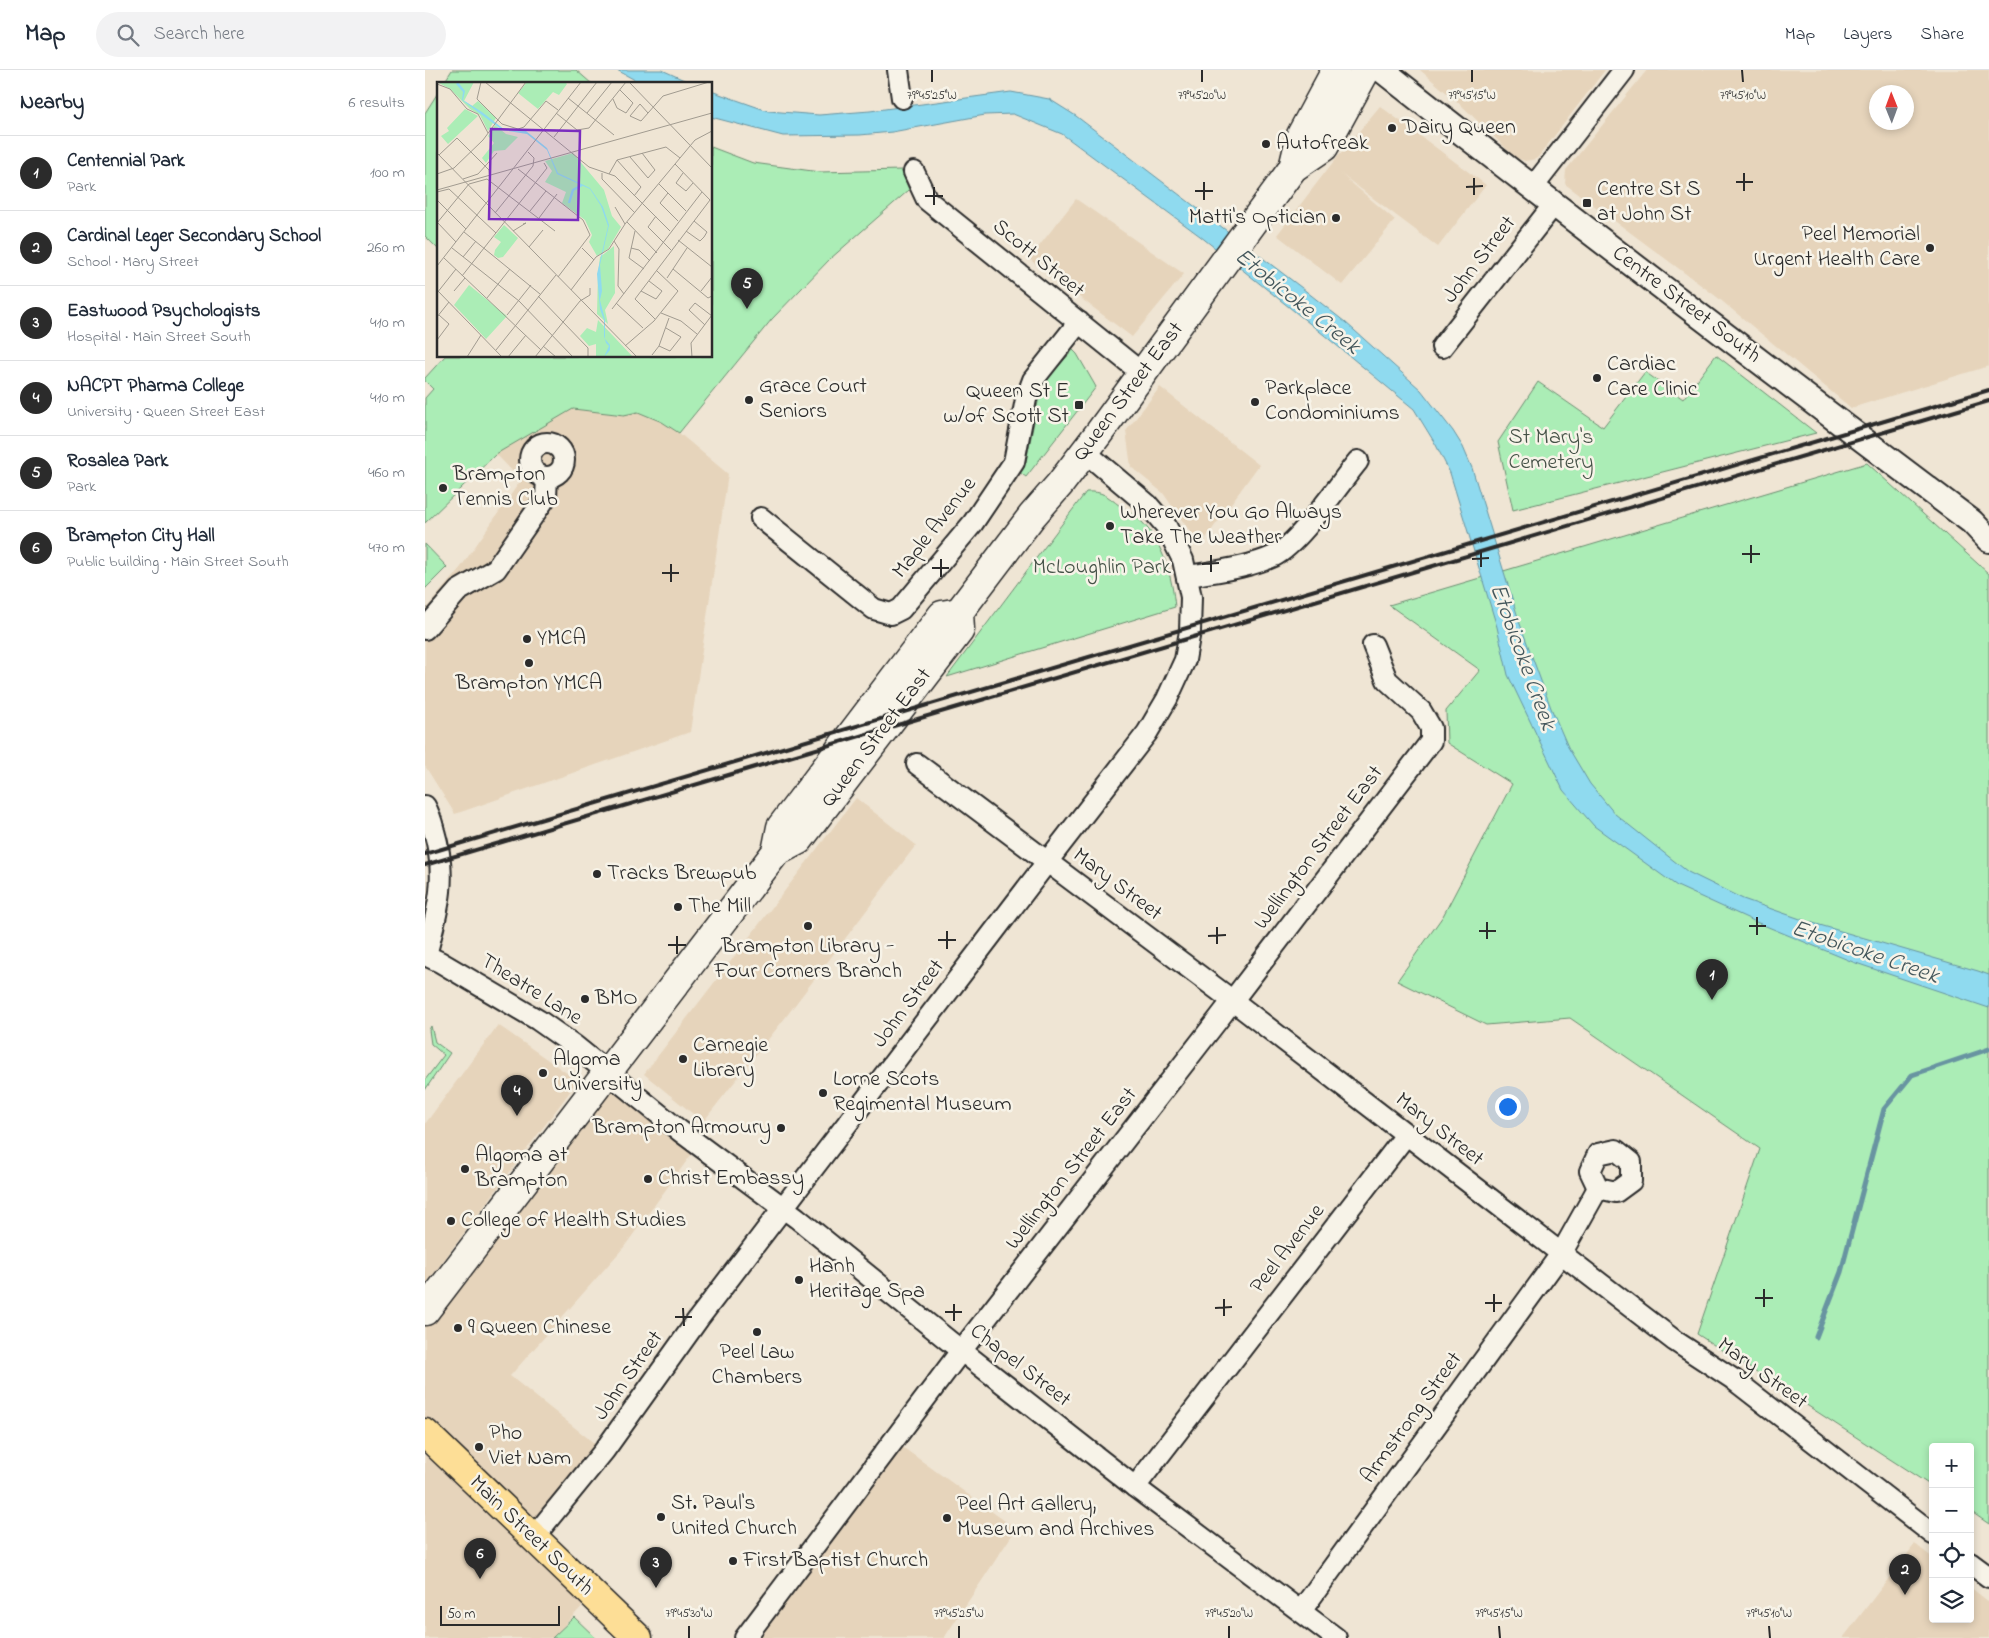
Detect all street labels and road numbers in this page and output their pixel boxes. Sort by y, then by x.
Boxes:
street label: John Street [1435,209,1525,311]
street label: Scott Street [985,212,1092,307]
street label: Centre Street South [1605,238,1767,372]
street label: Queen Street East [1066,315,1193,469]
street label: Maple Avenue [885,470,985,586]
street label: Queen Street East [814,661,941,815]
street label: Wellington Street East [1246,758,1393,938]
street label: Mary Street [1065,841,1169,931]
street label: Theatre Lane [474,946,588,1034]
street label: John Street [865,952,953,1055]
street label: Wellington Street East [998,1080,1147,1258]
street label: Mary Street [1387,1085,1491,1176]
street label: Peel Avenue [1243,1197,1333,1301]
street label: Chapel Street [963,1316,1078,1416]
street label: John Street [586,1324,672,1428]
street label: Mary Street [1709,1330,1814,1419]
street label: Armstrong Street [1353,1345,1472,1491]
street label: Main Street South [461,1468,601,1604]

